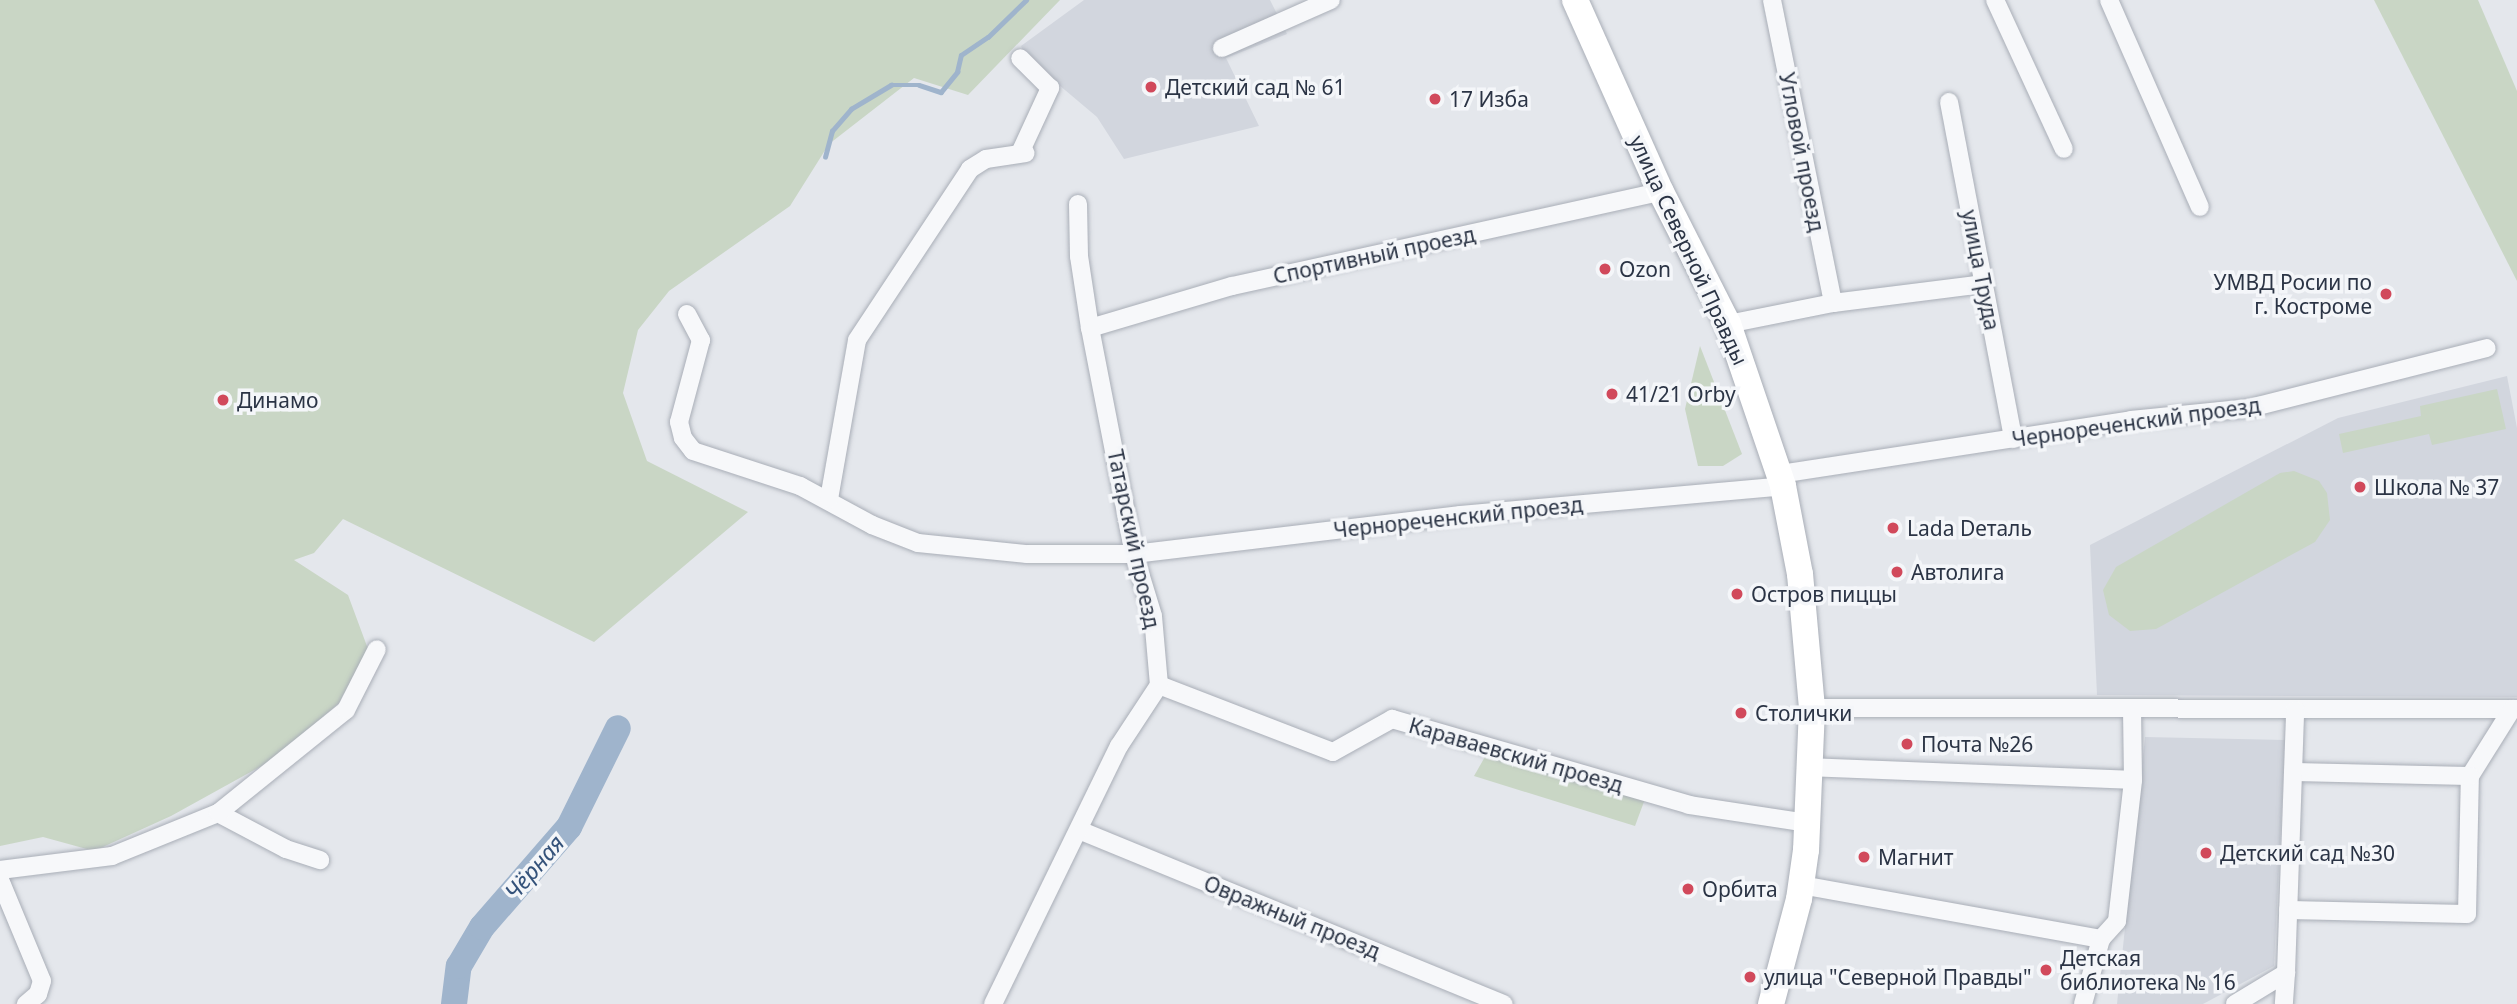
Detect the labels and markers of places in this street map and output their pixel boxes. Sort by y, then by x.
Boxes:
place label: Детский сад № 61 [1165,74,1345,100]
marker: Детский сад № 61 [1143,79,1159,95]
place label: 17 Изба [1449,86,1529,112]
marker: 17 Изба [1427,91,1443,107]
place label: Ozon [1619,256,1671,282]
marker: Ozon [1597,261,1613,277]
place label: УМВД Росии по г. Костроме [2214,269,2372,319]
marker: УМВД Росии по г. Костроме [2378,286,2394,302]
place label: 41/21 Orby [1626,381,1736,407]
marker: 41/21 Orby [1604,386,1620,402]
place label: Динамо [237,387,319,413]
marker: Динамо [215,392,231,408]
place label: Школа № 37 [2374,474,2499,500]
marker: Школа № 37 [2352,479,2368,495]
place label: Lada Dеталь [1907,515,2032,541]
marker: Lada Dеталь [1885,520,1901,536]
place label: Автолига [1911,559,2004,585]
marker: Автолига [1889,564,1905,580]
place label: Остров пиццы [1751,581,1897,607]
marker: Остров пиццы [1729,586,1745,602]
place label: Столички [1755,700,1852,726]
marker: Столички [1733,705,1749,721]
place label: Почта №26 [1921,731,2033,757]
marker: Почта №26 [1899,736,1915,752]
place label: Детский сад №30 [2220,840,2395,866]
place label: Магнит [1878,844,1954,870]
marker: Детский сад №30 [2198,845,2214,861]
marker: Магнит [1856,849,1872,865]
place label: Орбита [1702,876,1778,902]
marker: Орбита [1680,881,1696,897]
place label: Детская библиотека № 16 [2060,945,2236,995]
marker: Детская библиотека № 16 [2038,962,2054,978]
place label: улица "Северной Правды" [1764,964,2032,990]
marker: улица "Северной Правды" [1742,969,1758,985]

